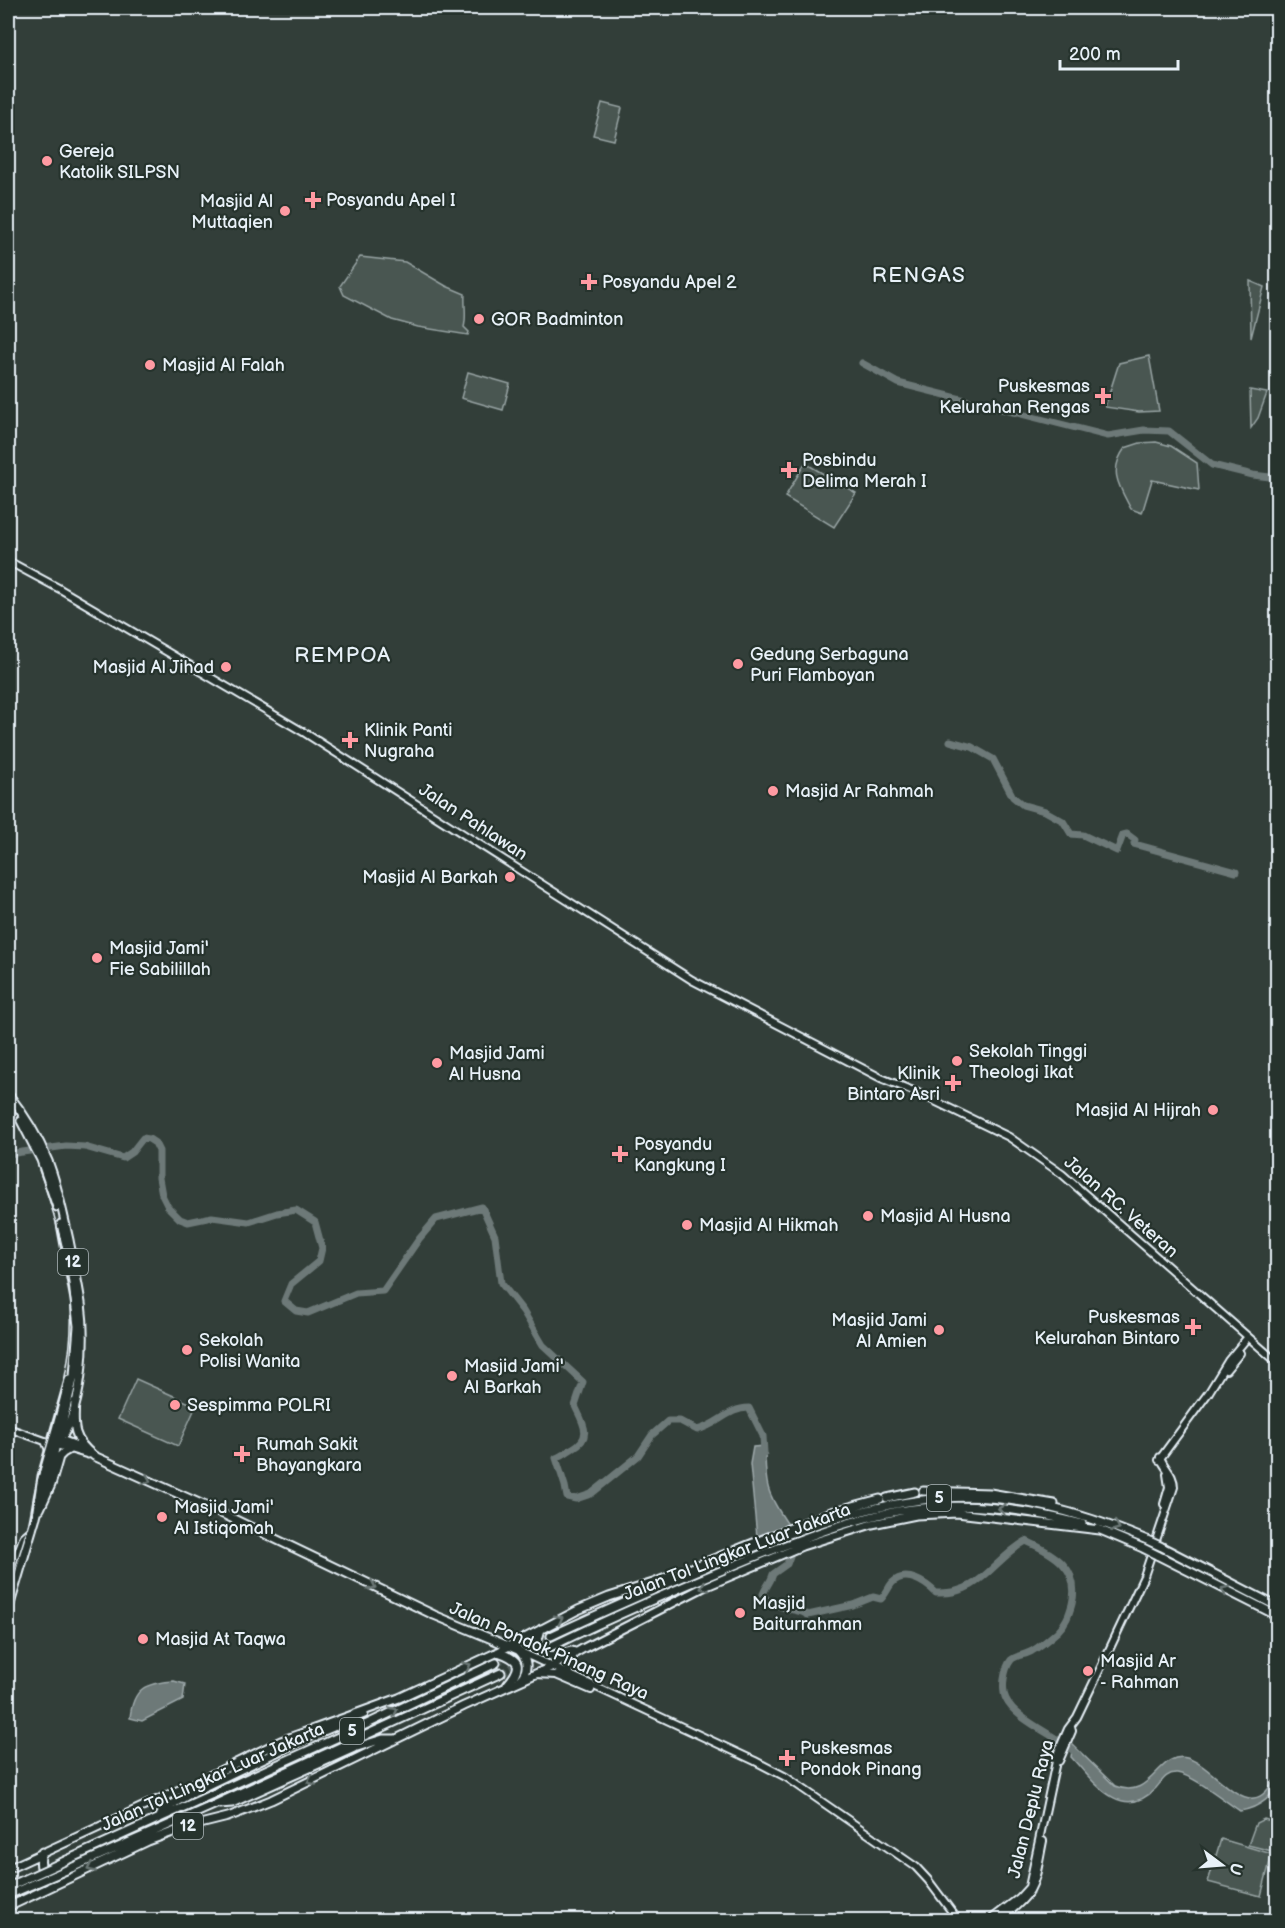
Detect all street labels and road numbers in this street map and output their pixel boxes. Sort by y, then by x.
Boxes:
street label: Jalan Pahlawan [415,779,531,865]
street label: Jalan RC. Veteran [1060,1152,1182,1262]
road number: 12 [58,1249,88,1275]
road number: 5 [927,1485,951,1511]
street label: Jalan Tol Lingkar Luar Jakarta [620,1499,854,1605]
street label: Jalan Pondok Pinang Raya [446,1598,652,1704]
street label: Jalan Tol Lingkar Luar Jakarta [98,1718,328,1836]
road number: 5 [340,1718,364,1744]
street label: Jalan Deplu Raya [1004,1738,1058,1880]
road number: 12 [173,1813,203,1839]

